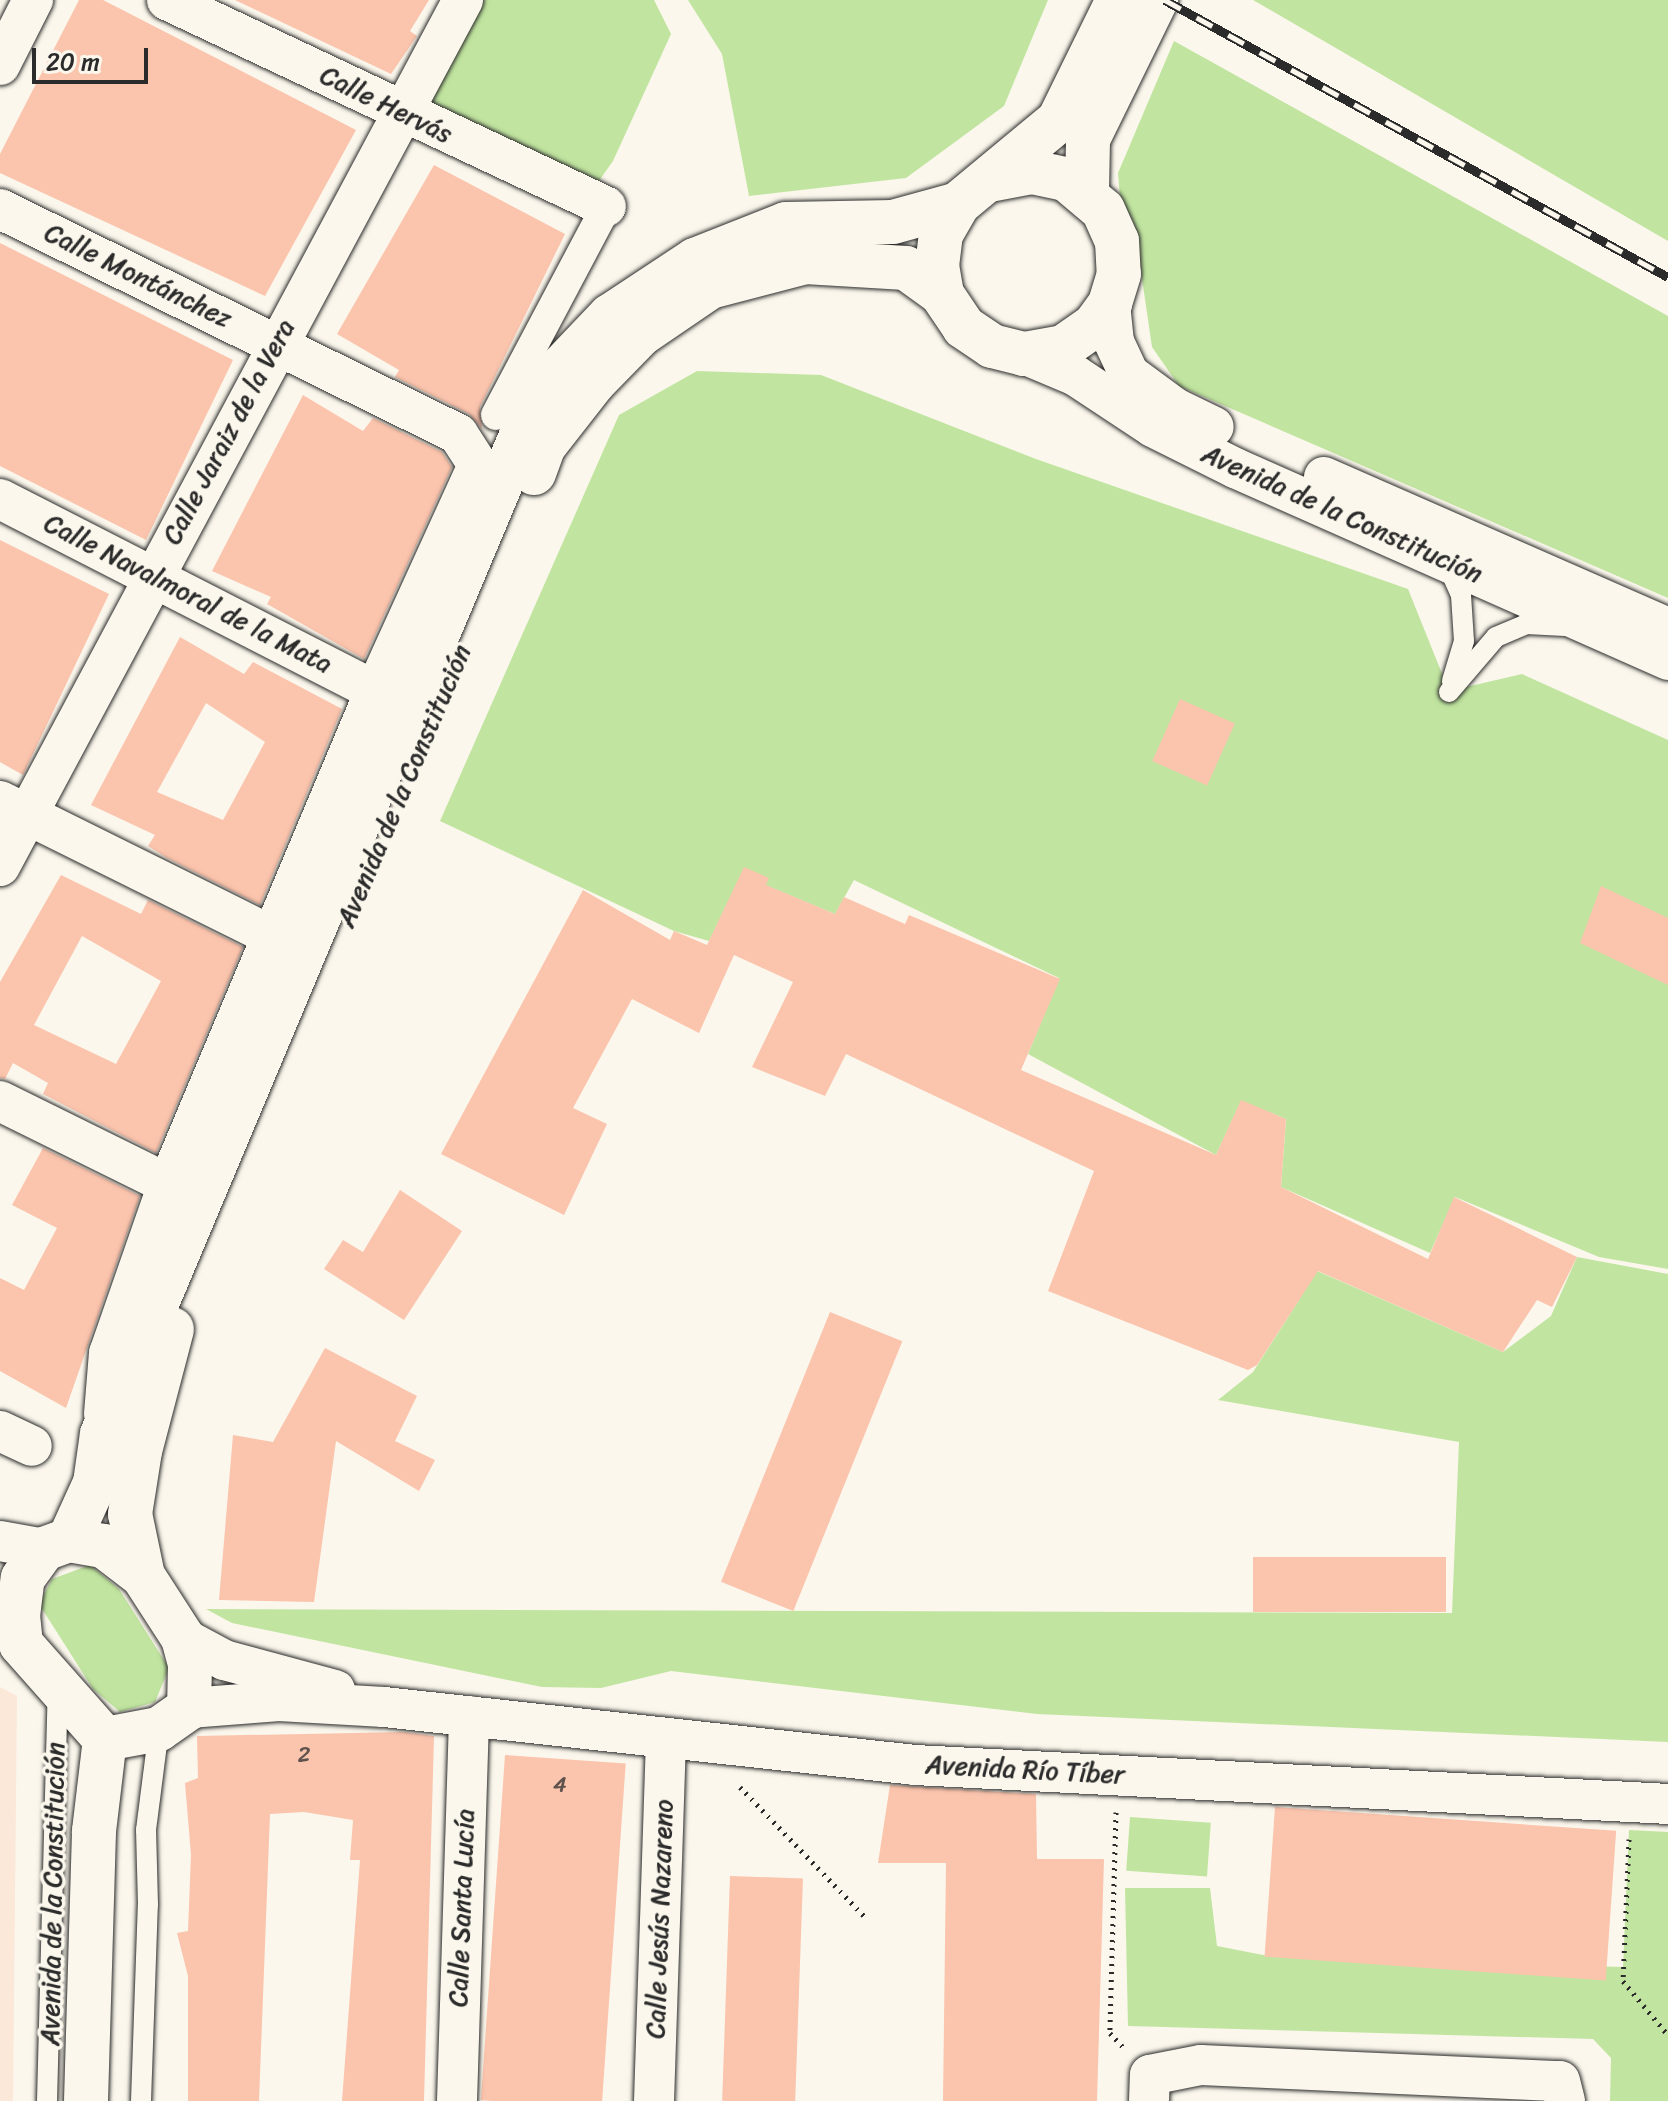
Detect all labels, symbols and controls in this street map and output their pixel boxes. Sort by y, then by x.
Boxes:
scale bar [36,32,152,82]
text: 20 m [46,41,100,83]
street label: Calle Hervás [315,60,457,150]
street label: Calle Montánchez [40,217,236,335]
street label: Calle Jaraiz de la Vera [156,314,302,550]
street label: Avenida de la Constitución [1197,438,1487,590]
street label: Calle Navalmoral de la Mata [39,508,337,680]
street label: Avenida de la Constitución [330,640,478,932]
street label: Avenida de la Constitución [35,1742,71,2046]
house number: 2 [298,1742,310,1768]
street label: Avenida Río Tíber [924,1749,1126,1791]
house number: 4 [553,1772,567,1798]
street label: Calle Jesús Nazareno [640,1798,680,2040]
street label: Calle Santa Lucía [443,1809,481,2007]

